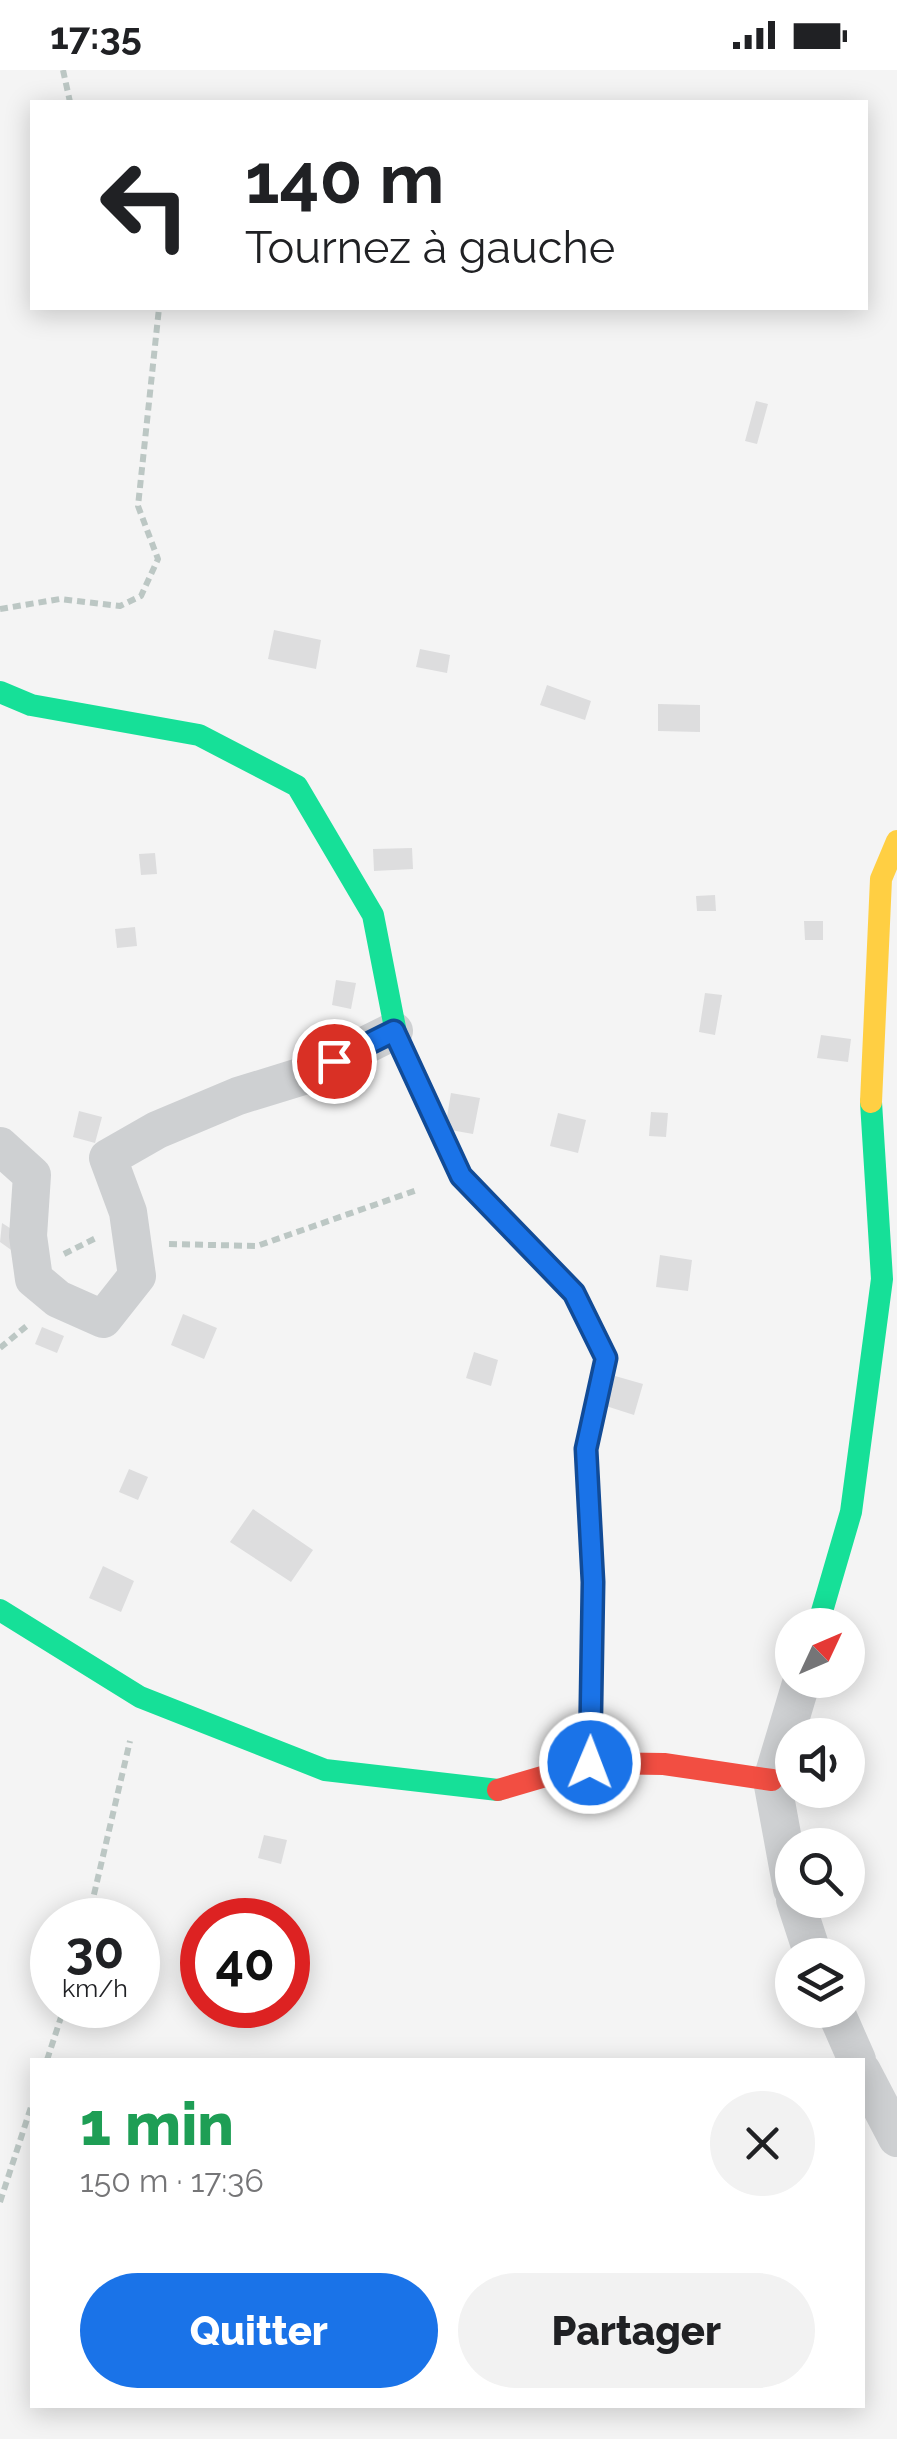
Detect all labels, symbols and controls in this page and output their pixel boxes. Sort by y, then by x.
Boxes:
text: 17:35 [50,13,142,58]
text: 140 m [245,137,445,219]
icon: left [80,140,210,270]
text: Tournez à gauche [245,221,615,274]
pin [292,1019,377,1104]
icon: arrive [307,1034,362,1089]
north arrow [775,1608,865,1698]
map controls [775,1608,865,2028]
position arrow [538,1711,642,1815]
button: sound [775,1718,865,1808]
button: search [775,1828,865,1918]
speed limit sign: 40 [180,1898,310,2028]
text: 30 [66,1921,124,1980]
button: layers [775,1938,865,2028]
text: km/h [62,1973,128,2003]
text: 1 min [80,2089,234,2159]
button: close [710,2091,815,2196]
text: 150 m · 17:36 [80,2162,264,2199]
button: Quitter [80,2273,438,2388]
button: Partager [458,2273,815,2388]

